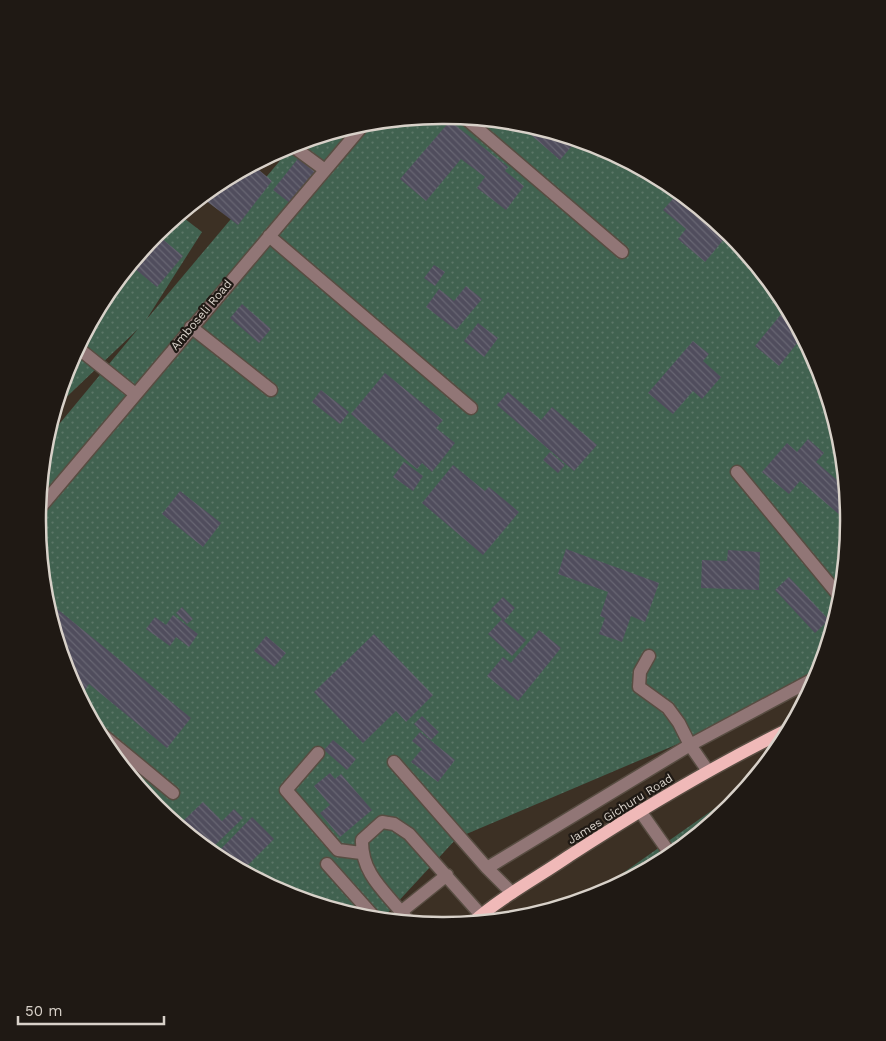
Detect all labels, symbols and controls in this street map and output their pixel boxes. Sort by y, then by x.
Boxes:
street label: Amboseli Road [167,277,235,353]
street label: James Gichuru Road [565,771,675,847]
scale bar [18,994,164,1026]
text: 50 m [25,1002,62,1020]

